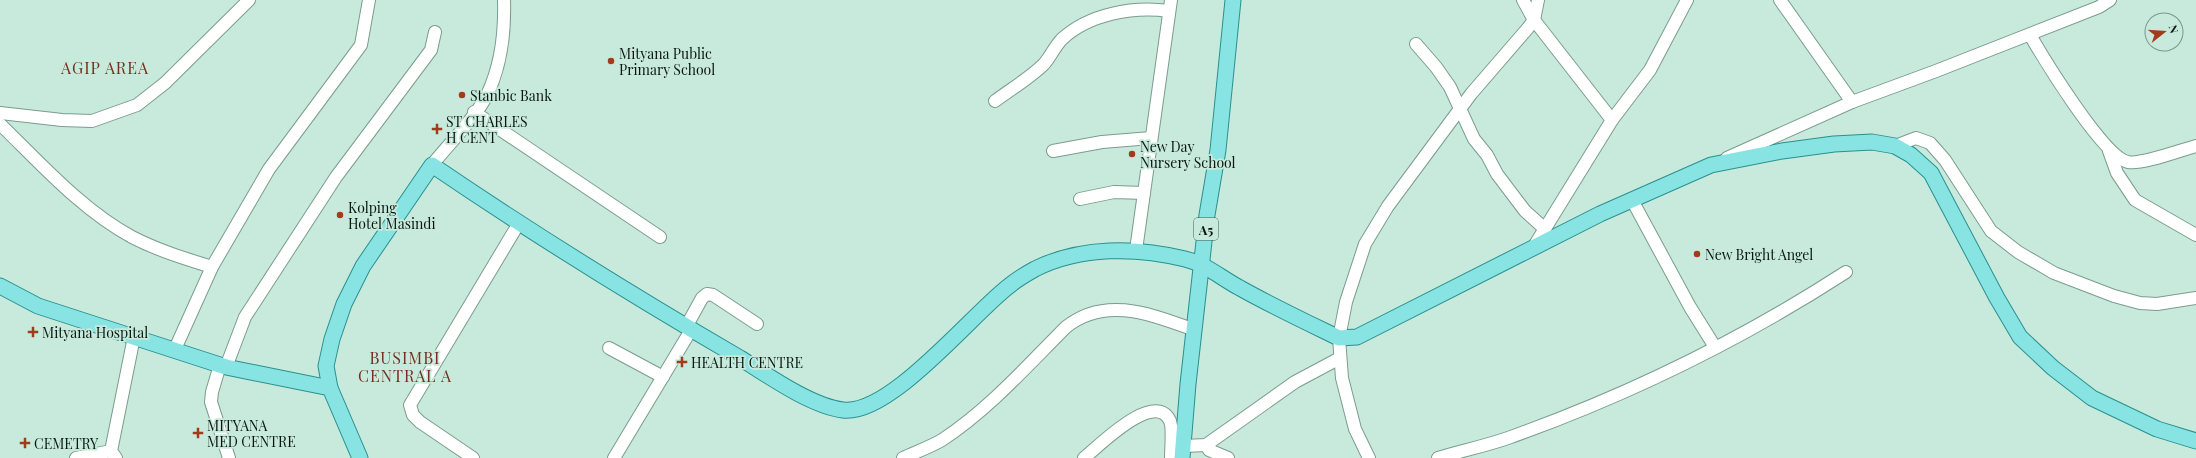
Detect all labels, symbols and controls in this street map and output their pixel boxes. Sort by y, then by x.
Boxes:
north arrow [2144,12,2184,52]
text: N [2166,23,2182,35]
place label: Mityana Public Primary School [619,44,715,79]
marker: Mityana Public Primary School [606,56,616,66]
district label: AGIP AREA [60,57,149,78]
place label: Stanbic Bank [470,86,552,105]
marker: Stanbic Bank [457,90,467,100]
place label: ST CHARLES H CENT [446,112,528,147]
marker: ST CHARLES H CENT [431,123,443,135]
place label: New Day Nursery School [1140,137,1236,172]
marker: New Day Nursery School [1127,149,1137,159]
place label: Kolping Hotel Masindi [348,198,436,233]
marker: Kolping Hotel Masindi [335,210,345,220]
road number: A5 [1194,218,1218,240]
place label: New Bright Angel [1705,245,1813,264]
marker: New Bright Angel [1692,249,1702,259]
place label: Mityana Hospital [42,323,148,342]
marker: Mityana Hospital [27,326,39,338]
district label: BUSIMBI CENTRAL A [358,347,452,386]
place label: HEALTH CENTRE [691,353,803,372]
marker: HEALTH CENTRE [676,356,688,368]
place label: MITYANA MED CENTRE [207,416,296,451]
marker: MITYANA MED CENTRE [192,427,204,439]
place label: CEMETRY [34,434,99,453]
marker: CEMETRY [19,437,31,449]

